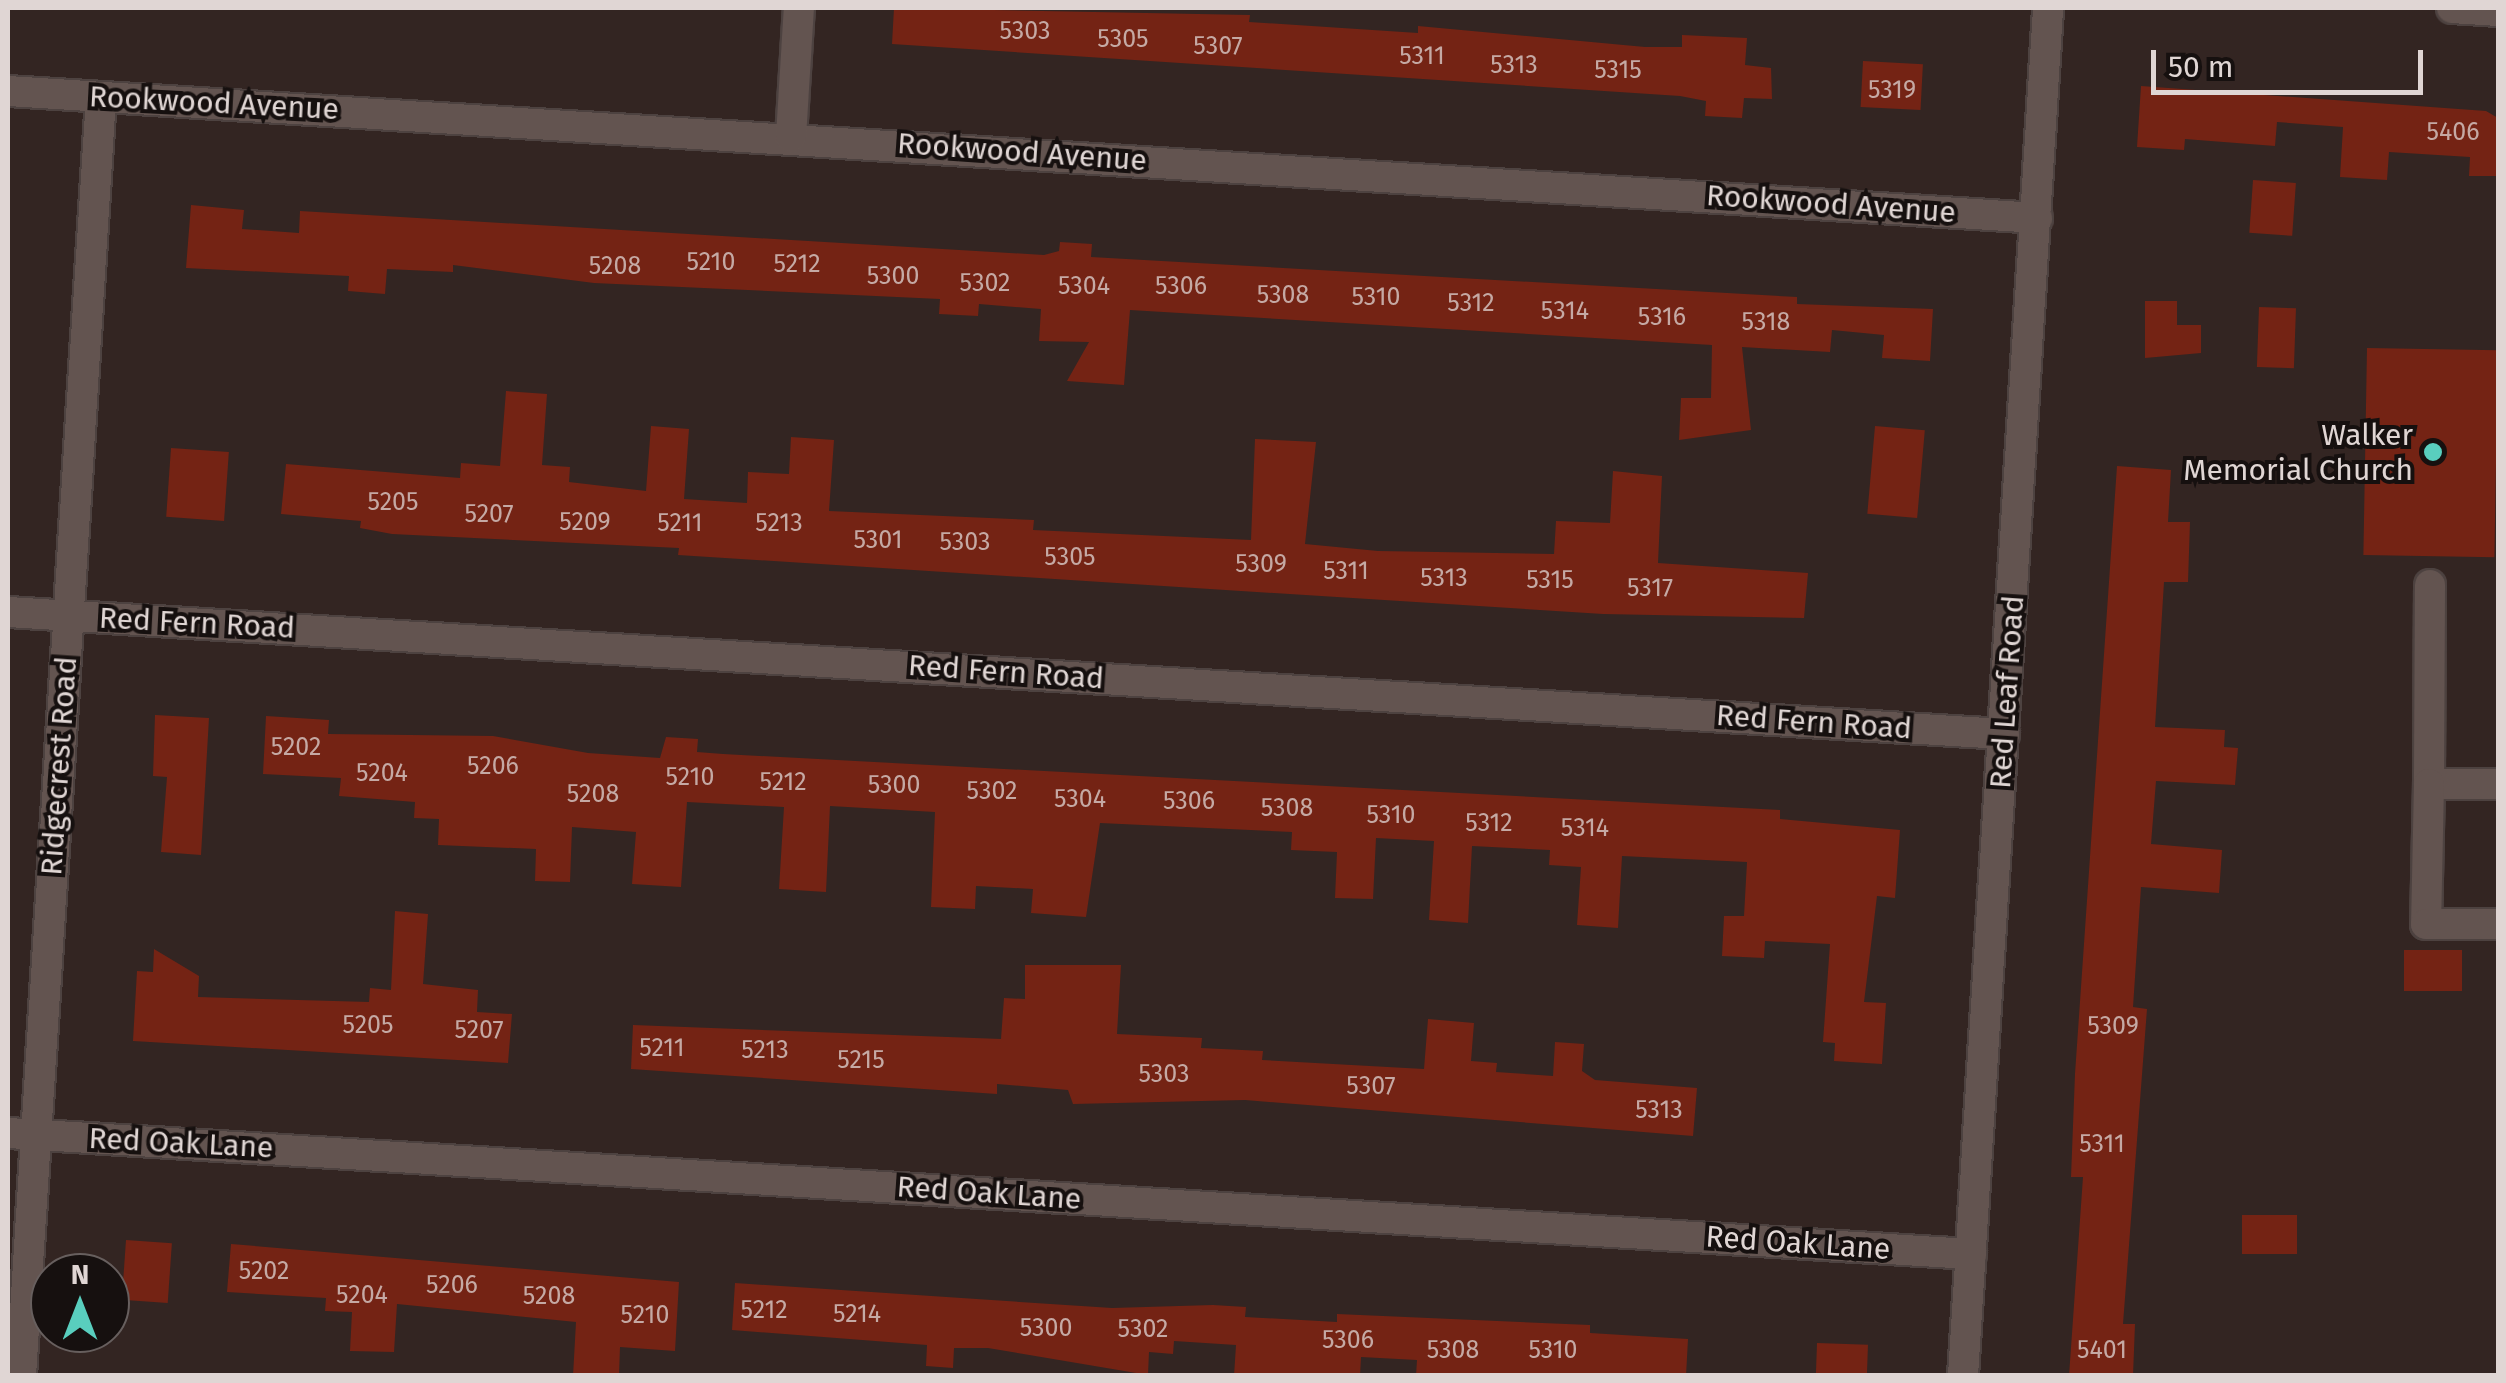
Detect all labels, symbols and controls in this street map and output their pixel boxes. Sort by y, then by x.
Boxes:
house number: 5303 [1000,16,1050,46]
house number: 5305 [1097,24,1149,54]
scale bar [2156,30,2428,92]
house number: 5307 [1193,31,1243,61]
house number: 5311 [1399,41,1445,71]
text: 50 m [2168,49,2233,85]
house number: 5313 [1490,50,1538,80]
house number: 5315 [1594,55,1642,85]
house number: 5319 [1868,75,1916,105]
street label: Rookwood Avenue [88,78,340,128]
house number: 5406 [2426,117,2480,147]
street label: Rookwood Avenue [896,125,1148,179]
street label: Rookwood Avenue [1705,177,1957,231]
house number: 5210 [687,247,735,277]
house number: 5212 [773,249,821,279]
house number: 5208 [589,251,641,281]
house number: 5300 [867,261,919,291]
house number: 5302 [960,268,1010,298]
house number: 5304 [1058,271,1110,301]
house number: 5306 [1155,271,1207,301]
house number: 5308 [1257,280,1309,310]
house number: 5310 [1352,282,1400,312]
house number: 5312 [1447,288,1495,318]
house number: 5314 [1541,296,1589,326]
house number: 5316 [1638,302,1686,332]
house number: 5318 [1742,307,1790,337]
place label: Walker Memorial Church [2183,417,2413,488]
marker: Walker Memorial Church [2422,441,2444,463]
house number: 5205 [367,487,419,517]
house number: 5207 [464,499,514,529]
house number: 5209 [559,507,611,537]
house number: 5211 [657,508,703,538]
house number: 5213 [755,508,803,538]
house number: 5301 [854,525,902,555]
house number: 5303 [940,527,990,557]
house number: 5305 [1044,542,1096,572]
house number: 5309 [1235,549,1287,579]
house number: 5311 [1323,556,1369,586]
house number: 5313 [1420,563,1468,593]
house number: 5315 [1526,565,1574,595]
house number: 5317 [1627,573,1673,603]
street label: Red Leaf Road [1982,594,2032,790]
street label: Red Fern Road [98,600,296,646]
street label: Red Fern Road [907,647,1105,697]
street label: Ridgecrest Road [33,655,85,877]
street label: Red Fern Road [1715,697,1913,747]
house number: 5202 [271,732,321,762]
house number: 5206 [467,751,519,781]
house number: 5204 [356,758,408,788]
house number: 5210 [666,762,714,792]
house number: 5212 [759,767,807,797]
house number: 5300 [868,770,920,800]
house number: 5302 [967,776,1017,806]
house number: 5208 [567,779,619,809]
house number: 5304 [1054,784,1106,814]
house number: 5306 [1163,786,1215,816]
house number: 5308 [1261,793,1313,823]
house number: 5310 [1367,800,1415,830]
house number: 5312 [1465,808,1513,838]
house number: 5314 [1561,813,1609,843]
house number: 5205 [342,1010,394,1040]
house number: 5309 [2087,1011,2139,1041]
house number: 5207 [454,1015,504,1045]
house number: 5211 [639,1033,685,1063]
house number: 5213 [741,1035,789,1065]
house number: 5215 [837,1045,885,1075]
house number: 5303 [1139,1059,1189,1089]
house number: 5307 [1346,1071,1396,1101]
house number: 5313 [1635,1095,1683,1125]
street label: Red Oak Lane [88,1120,274,1166]
house number: 5311 [2079,1129,2125,1159]
street label: Red Oak Lane [896,1169,1082,1217]
street label: Red Oak Lane [1705,1219,1891,1267]
north arrow [30,1253,130,1353]
house number: 5202 [239,1256,289,1286]
text: N [71,1258,89,1291]
house number: 5206 [426,1270,478,1300]
house number: 5204 [336,1280,388,1310]
house number: 5208 [523,1281,575,1311]
house number: 5212 [740,1295,788,1325]
house number: 5214 [833,1299,881,1329]
house number: 5210 [621,1300,669,1330]
house number: 5300 [1020,1313,1072,1343]
house number: 5302 [1118,1314,1168,1344]
house number: 5306 [1322,1325,1374,1355]
house number: 5308 [1427,1335,1479,1365]
house number: 5310 [1529,1335,1577,1365]
house number: 5401 [2077,1335,2127,1365]

